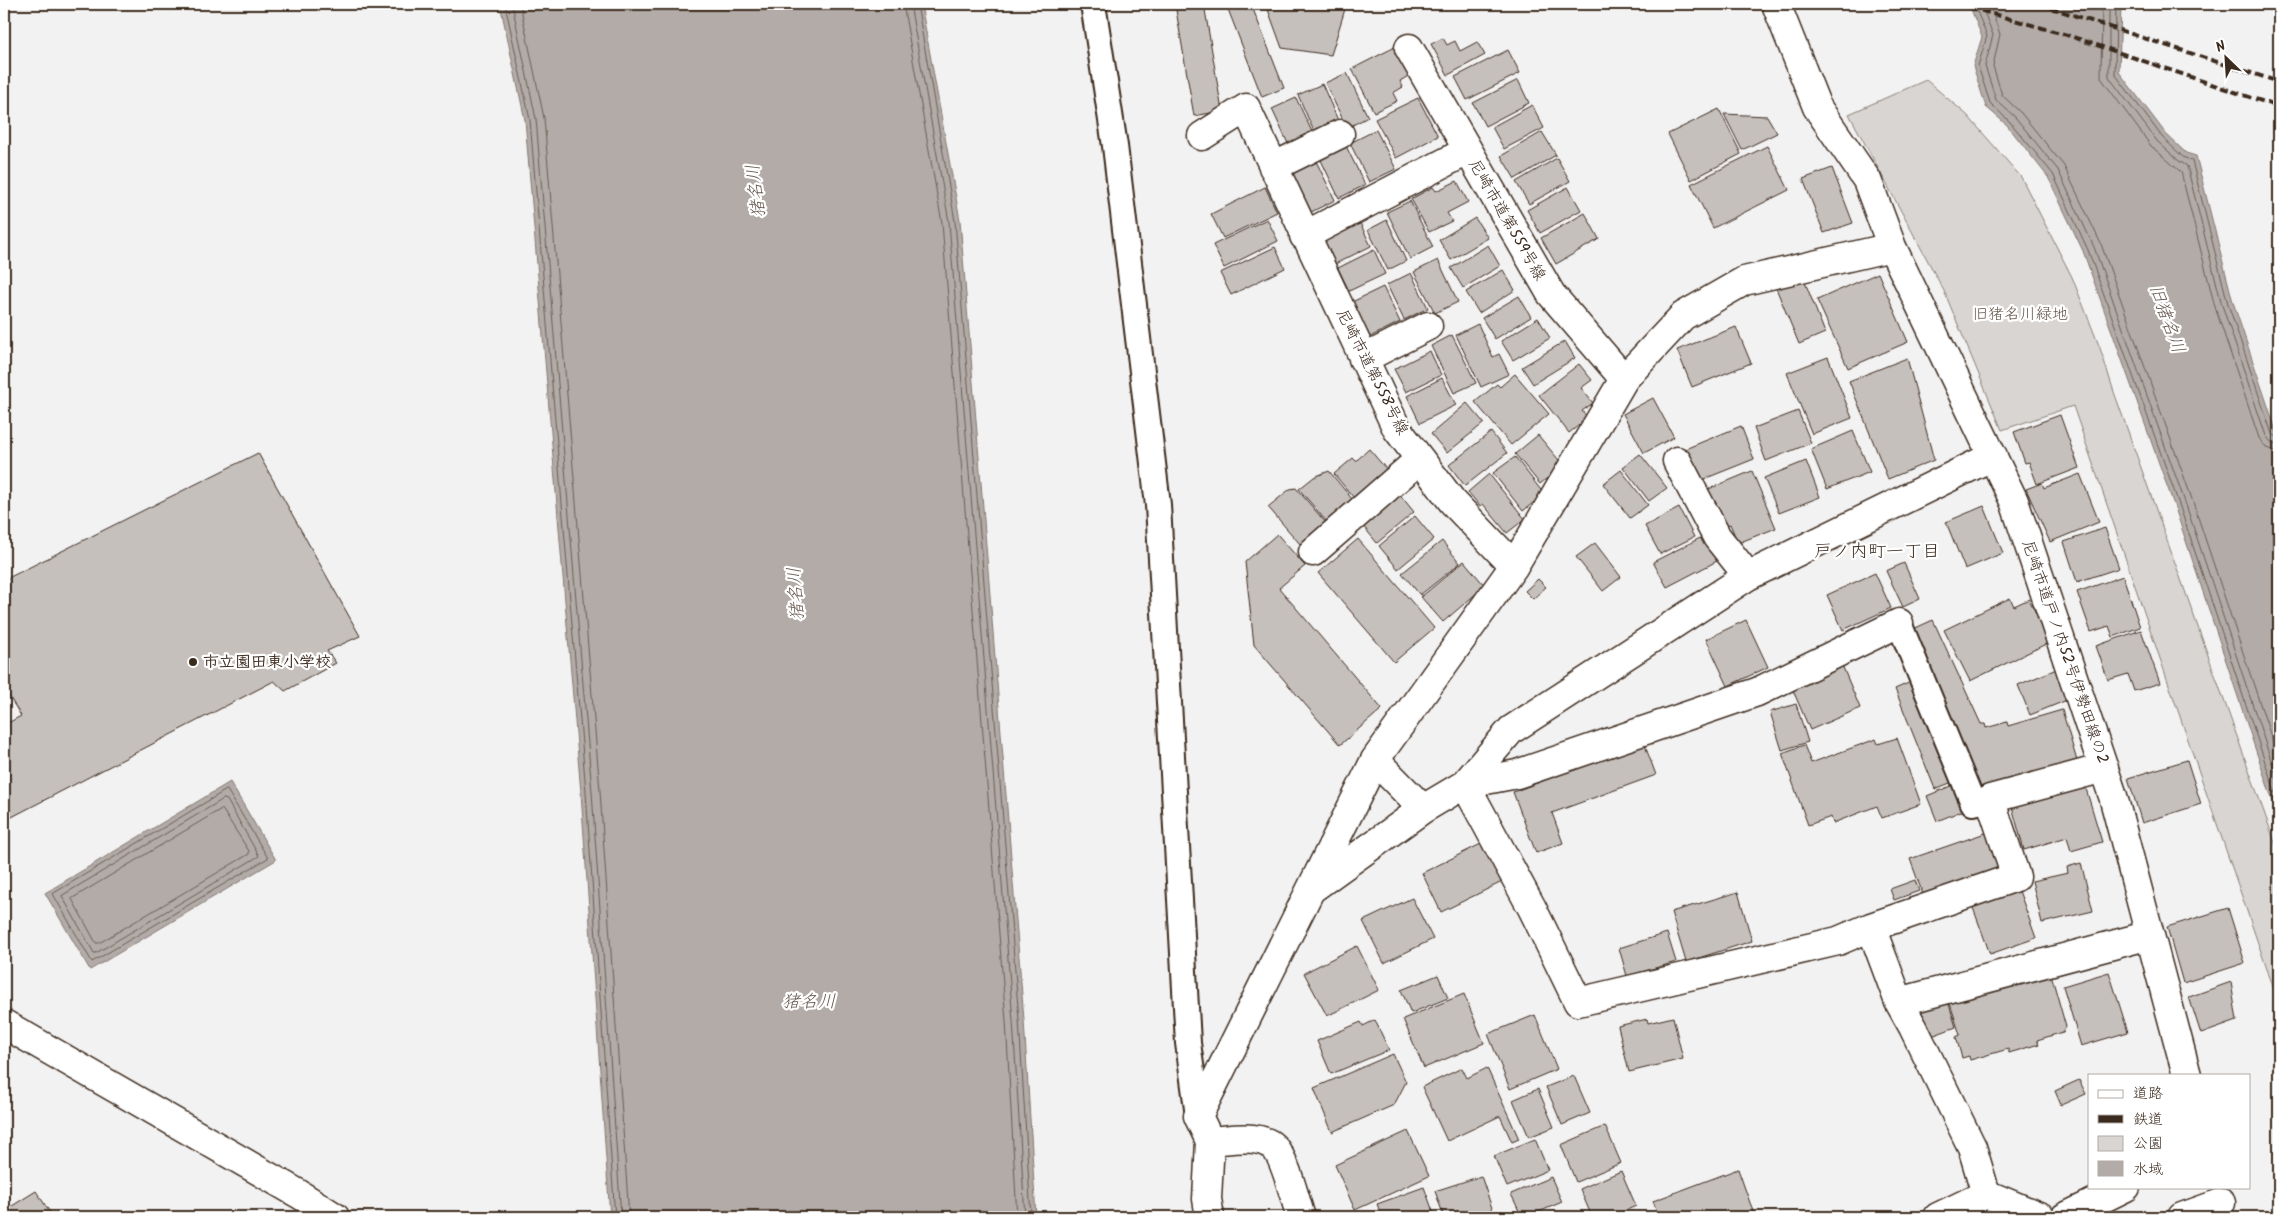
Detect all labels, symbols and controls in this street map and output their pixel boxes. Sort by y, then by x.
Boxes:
north arrow [2200,32,2250,82]
text: N [2212,35,2230,59]
street label: 尼崎市道第559号線 [1462,154,1552,286]
water label: 猪名川 [739,162,775,220]
water label: 旧猪名川 [2140,280,2192,358]
park label: 旧猪名川緑地 [1972,302,2068,327]
street label: 尼崎市道第558号線 [1329,304,1415,440]
street label: 尼崎市道戸ノ内52号伊勢田線の2 [2015,537,2115,767]
district label: 戸ノ内町一丁目 [1814,538,1940,567]
water label: 猪名川 [781,566,813,622]
place label: 市立園田東小学校 [203,650,331,675]
marker: 市立園田東小学校 [187,656,199,668]
water label: 猪名川 [782,988,836,1017]
legend [2088,1074,2250,1188]
text: 道路 [2133,1082,2163,1106]
text: 鉄道 [2133,1108,2163,1132]
text: 公園 [2133,1132,2163,1156]
text: 水域 [2133,1158,2163,1182]

